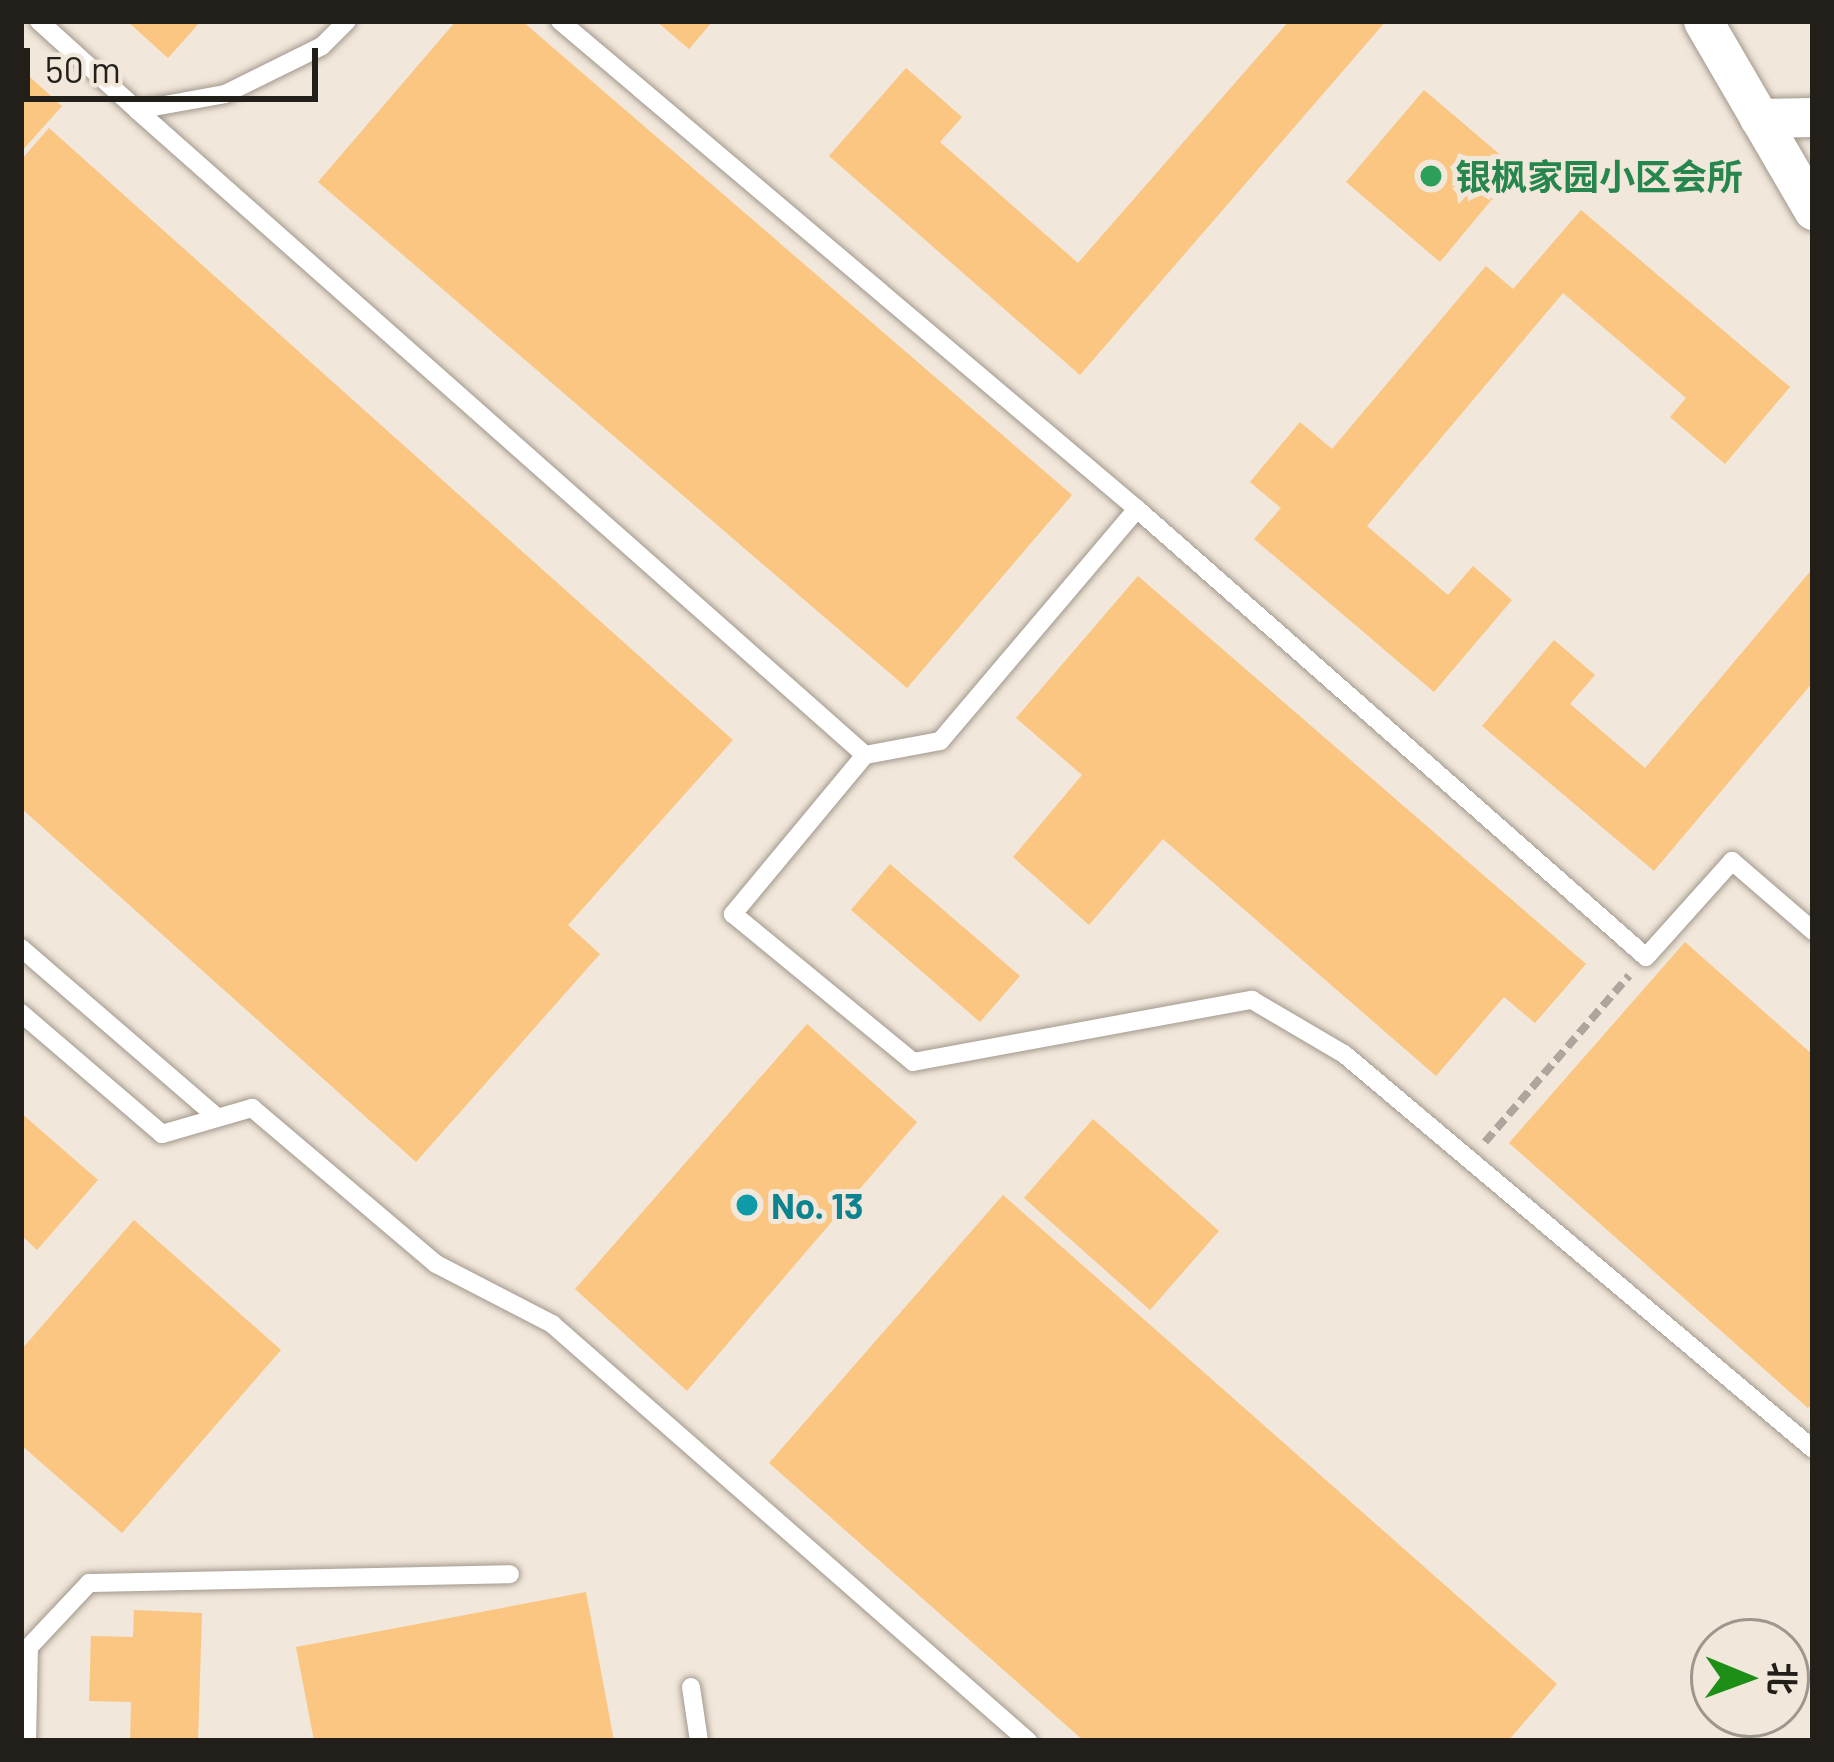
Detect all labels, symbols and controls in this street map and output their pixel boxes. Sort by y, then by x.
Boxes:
scale bar [30,24,324,98]
text: 50 m [45,47,121,90]
place label: 银枫家园小区会所 [1455,154,1743,198]
marker: 银枫家园小区会所 [1418,163,1444,189]
place label: No. 13 [771,1183,864,1227]
marker: No. 13 [734,1192,760,1218]
north arrow [1690,1618,1810,1738]
text: 北 [1763,1662,1803,1695]

